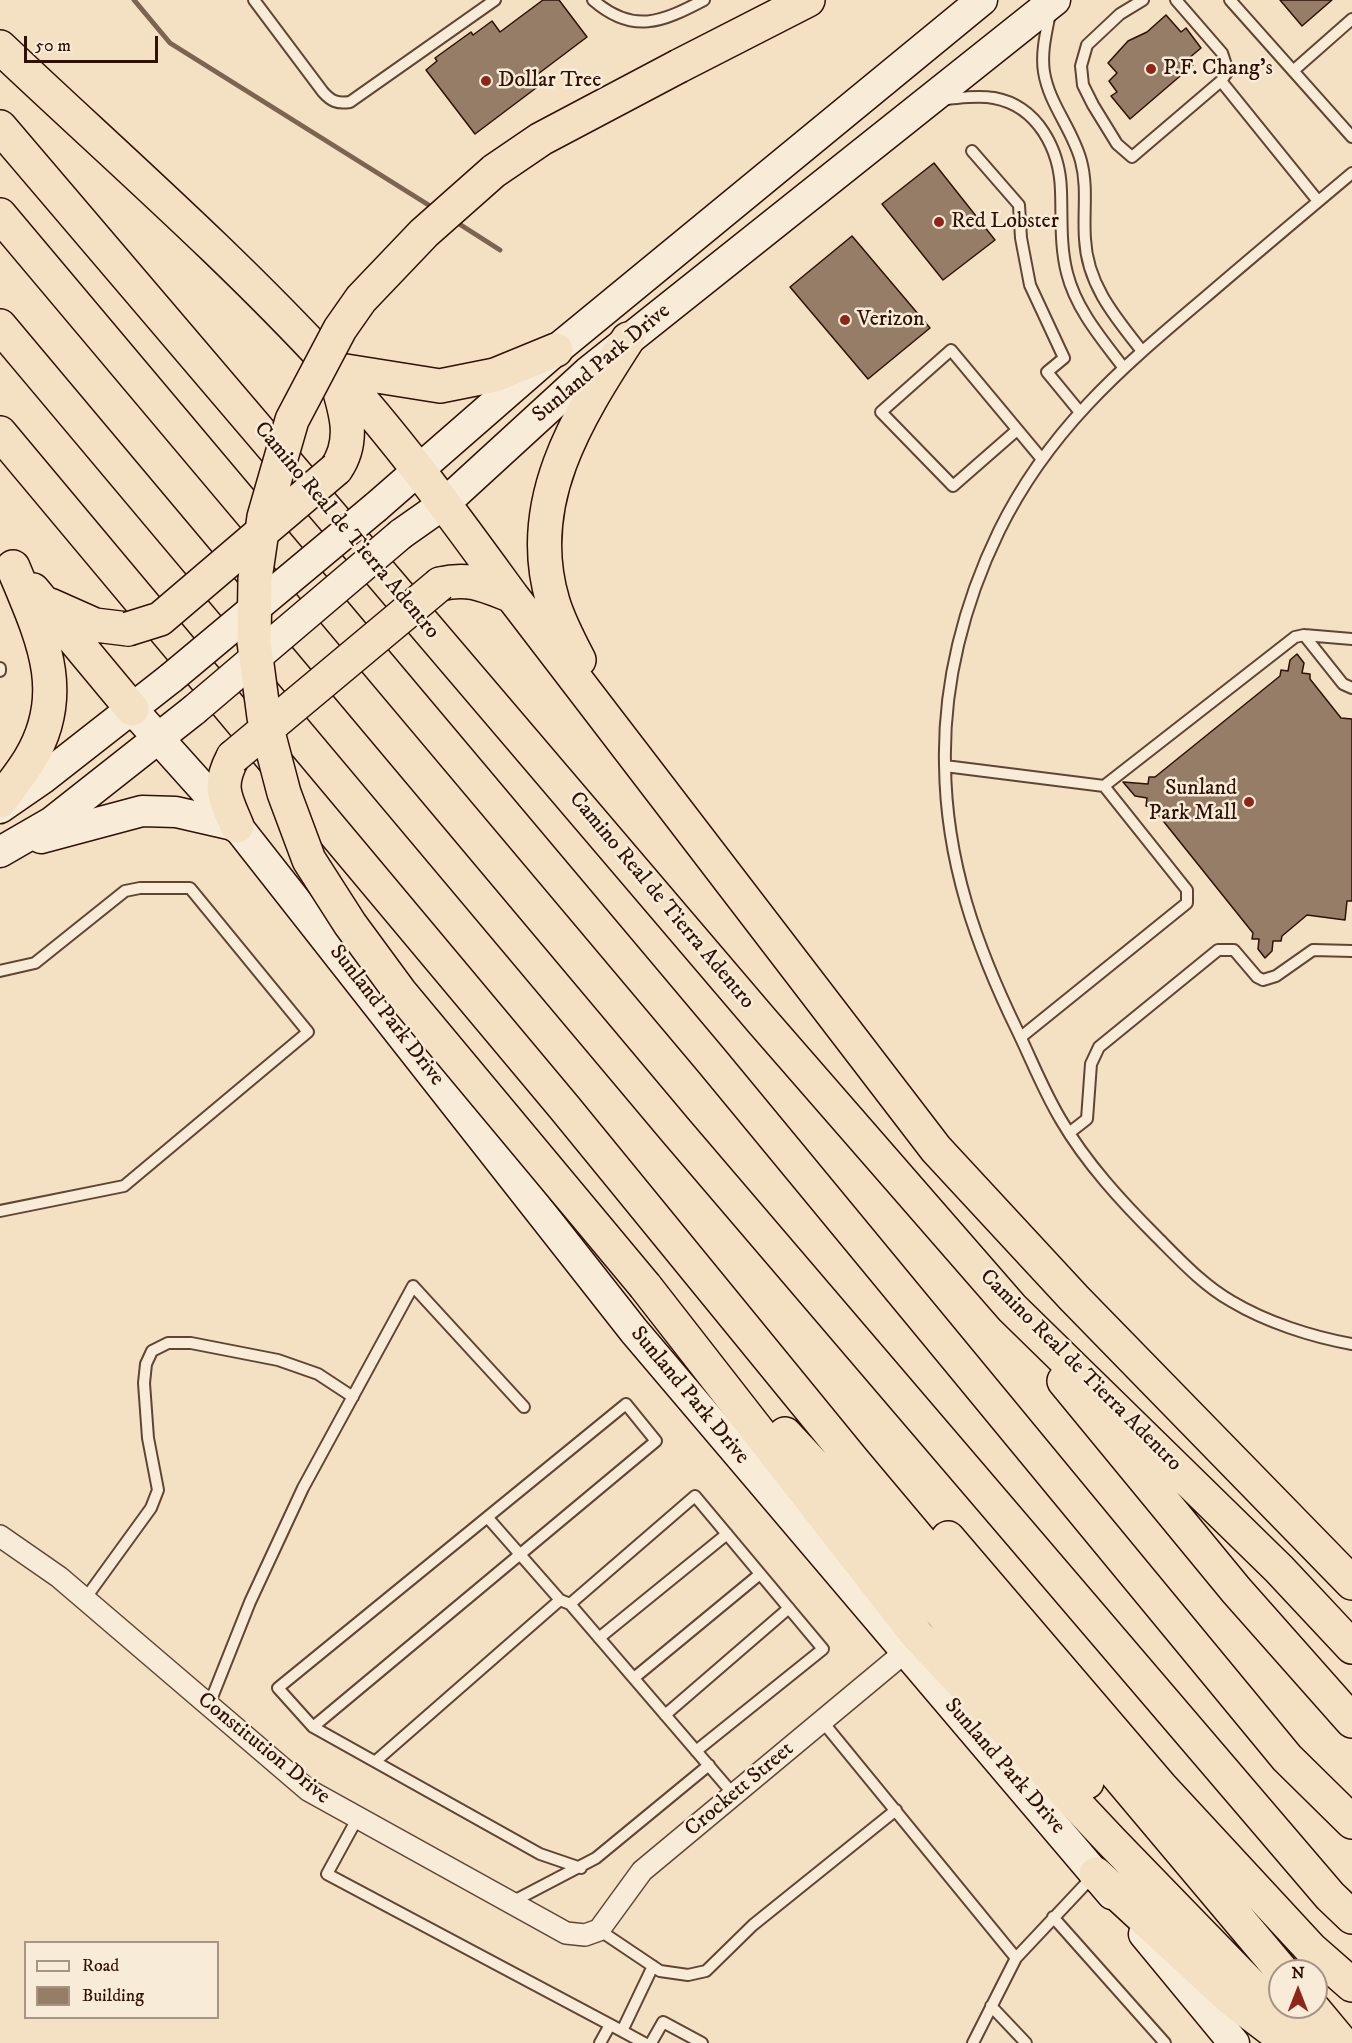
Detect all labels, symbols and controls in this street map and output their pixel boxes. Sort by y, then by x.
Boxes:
scale bar [27,24,160,62]
text: 50 m [35,35,71,57]
place label: P.F. Chang's [1163,56,1273,82]
marker: P.F. Chang's [1144,62,1158,76]
place label: Dollar Tree [498,68,601,94]
marker: Dollar Tree [479,74,493,88]
place label: Red Lobster [951,209,1059,235]
marker: Red Lobster [932,215,946,229]
street label: Sunland Park Drive [528,299,676,429]
place label: Verizon [857,307,924,333]
marker: Verizon [838,313,852,327]
street label: Camino Real de Tierra Adentro [247,417,445,645]
place label: Sunland Park Mall [1149,776,1237,828]
street label: Camino Real de Tierra Adentro [562,787,760,1015]
marker: Sunland Park Mall [1242,795,1256,809]
street label: Sunland Park Drive [323,940,449,1092]
street label: Camino Real de Tierra Adentro [973,1264,1187,1478]
street label: Sunland Park Drive [624,1322,754,1470]
street label: Constitution Drive [191,1687,335,1811]
street label: Sunland Park Drive [938,1694,1070,1840]
street label: Crockett Street [680,1737,800,1843]
legend [24,1941,219,2019]
text: Road [82,1955,119,1977]
north arrow [1268,1959,1328,2019]
text: N [1291,1963,1305,1983]
text: Building [82,1985,144,2007]

